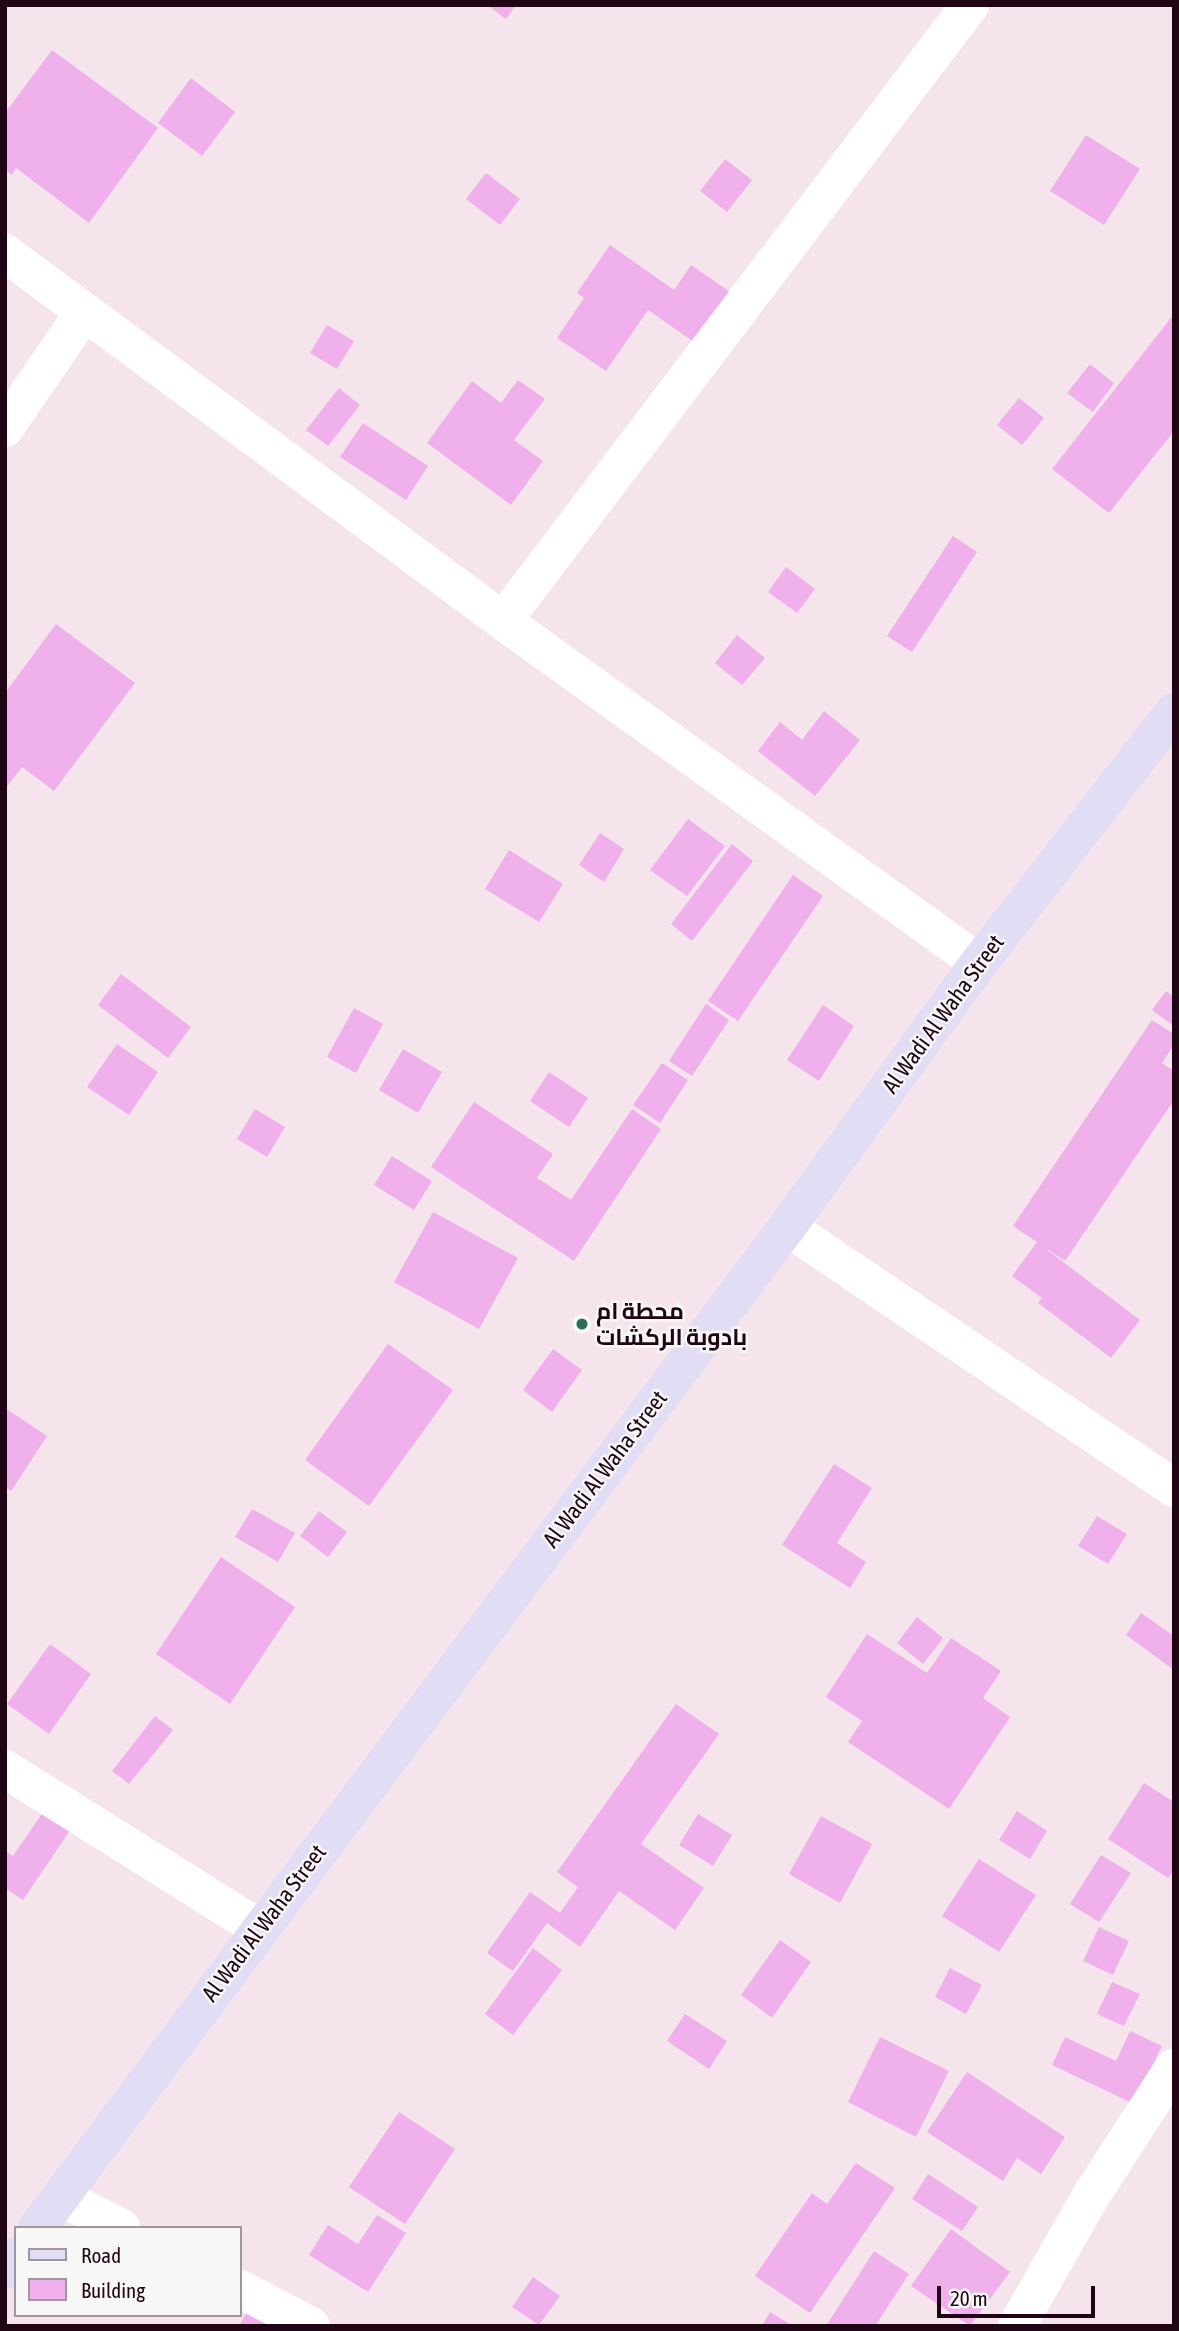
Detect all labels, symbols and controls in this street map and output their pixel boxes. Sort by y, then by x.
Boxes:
street label: Al Wadi Al Waha Street [876,929,1010,1099]
place label: محطة ام بادوبة الركشات [596,1297,747,1351]
marker: محطة ام بادوبة الركشات [574,1316,590,1332]
street label: Al Wadi Al Waha Street [537,1385,673,1553]
street label: Al Wadi Al Waha Street [196,1839,332,2007]
legend [14,2226,242,2317]
text: Road [81,2243,121,2267]
scale bar [941,2272,1098,2316]
text: Building [81,2278,145,2302]
text: 20 m [950,2286,988,2310]

